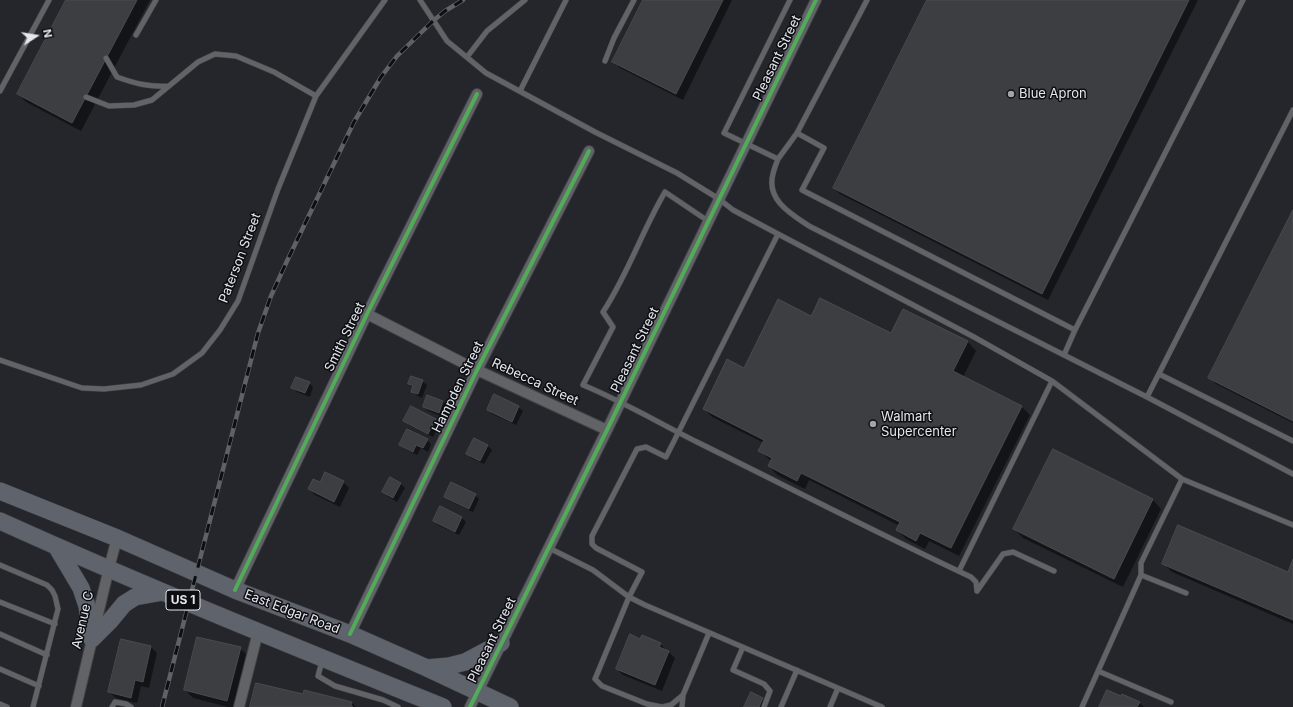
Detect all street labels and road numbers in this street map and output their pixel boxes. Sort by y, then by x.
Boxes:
street label: Pleasant Street [750,13,804,103]
street label: Paterson Street [216,211,264,305]
street label: Smith Street [322,300,368,374]
street label: Pleasant Street [608,305,662,395]
street label: Hampden Street [429,339,487,435]
street label: Rebecca Street [489,355,581,409]
street label: East Edgar Road [242,587,342,637]
street label: Avenue C [69,590,97,650]
road number: US 1 [166,590,200,610]
street label: Pleasant Street [465,595,519,685]

